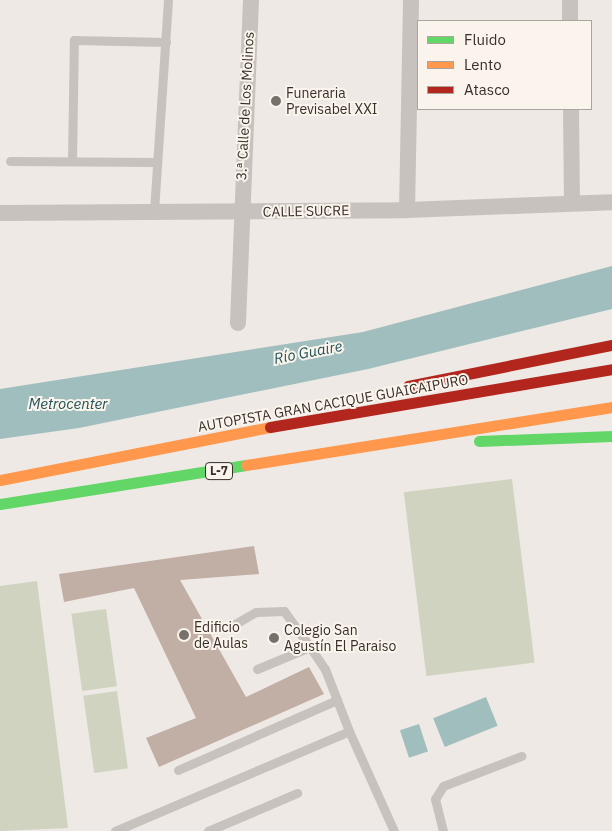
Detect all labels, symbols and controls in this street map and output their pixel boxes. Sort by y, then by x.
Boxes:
legend [417,20,592,110]
text: Fluido [464,30,506,49]
street label: 3.ª Calle de Los Molinos [233,31,257,181]
text: Lento [464,55,502,74]
text: Atasco [464,80,510,99]
place label: Funeraria Previsabel XXI [286,85,377,118]
marker: Funeraria Previsabel XXI [270,95,282,107]
street label: CALLE SUCRE [263,202,349,220]
water label: Río Guaire [272,337,344,367]
street label: AUTOPISTA GRAN CACIQUE GUAICAIPURO [196,371,470,435]
water label: Metrocenter [28,395,108,413]
road number: L-7 [204,462,234,481]
place label: Edificio de Aulas [194,619,248,652]
place label: Colegio San Agustín El Paraiso [284,622,396,654]
marker: Edificio de Aulas [178,629,190,641]
marker: Colegio San Agustín El Paraiso [268,632,280,644]

